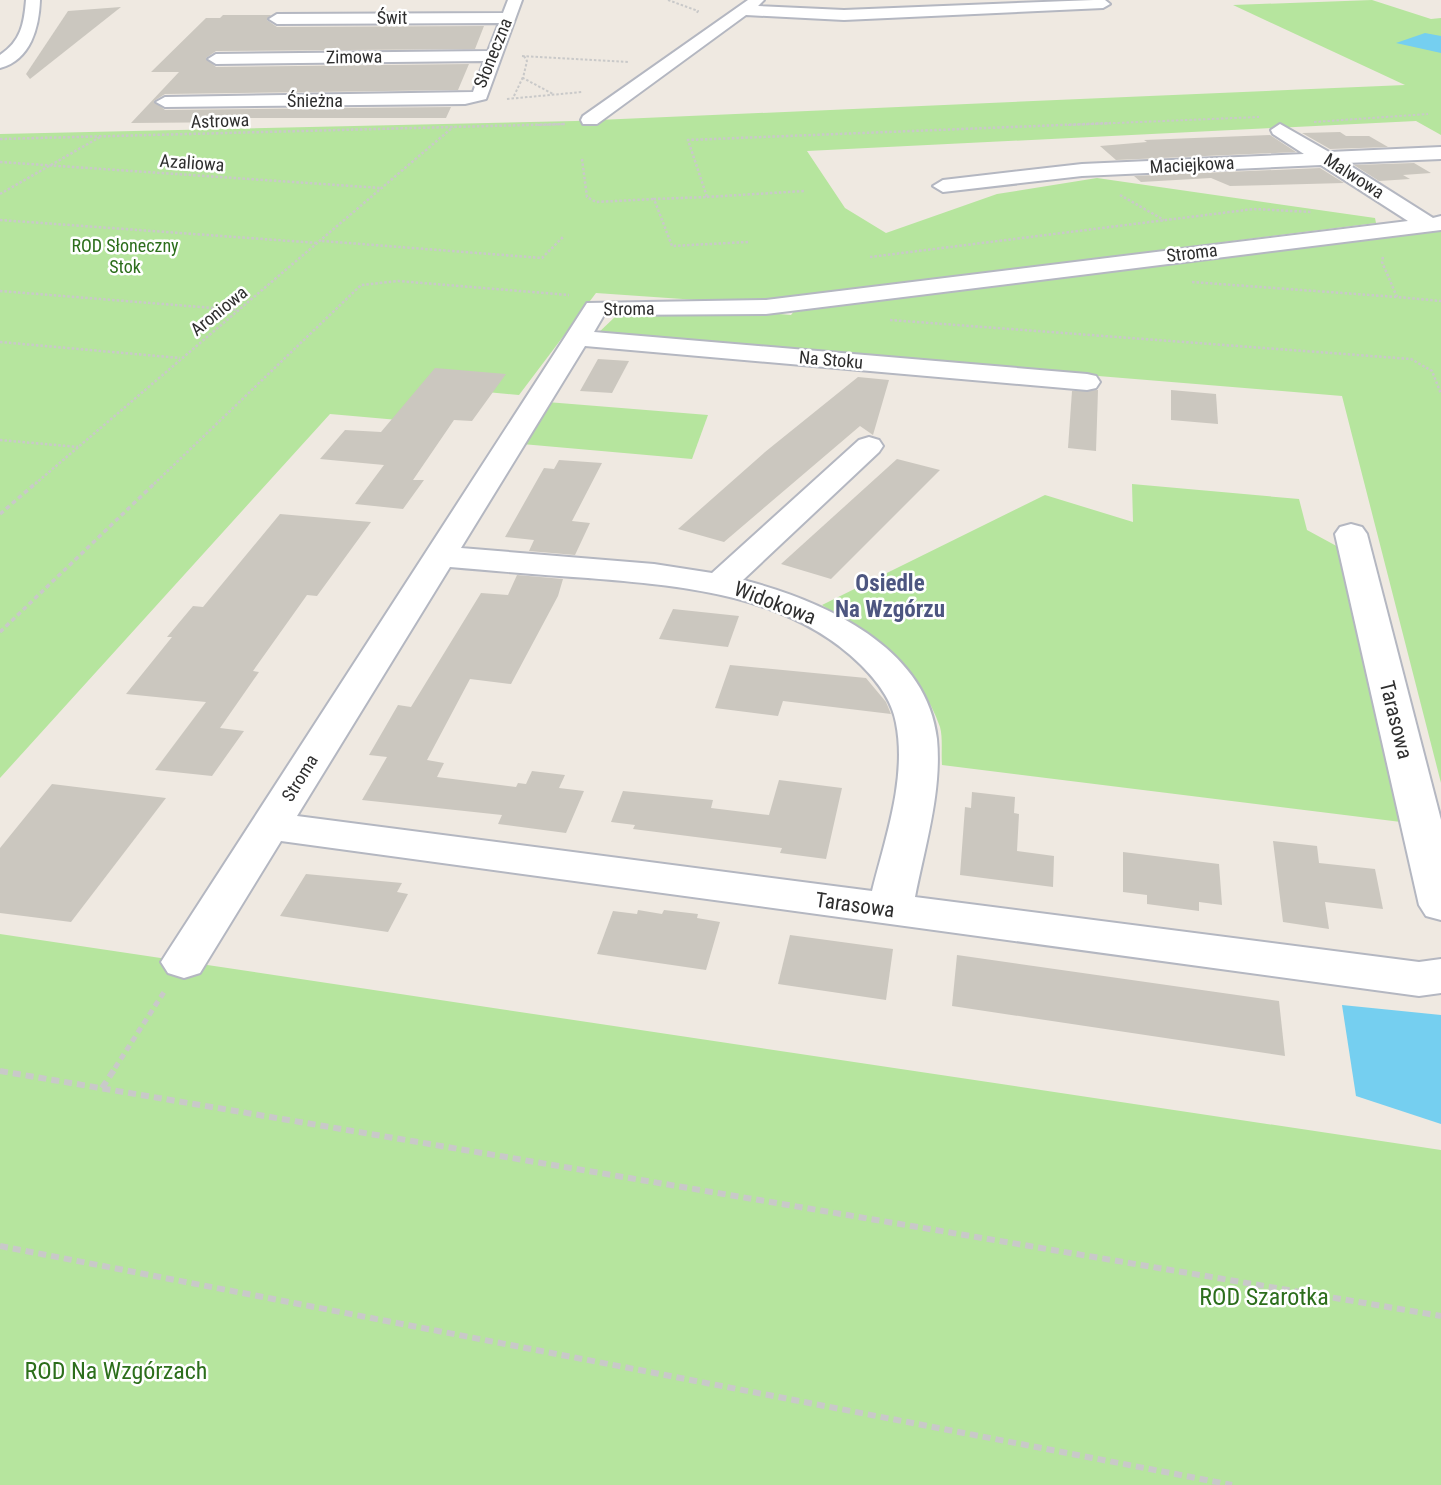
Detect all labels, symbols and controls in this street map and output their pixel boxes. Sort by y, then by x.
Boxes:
street label: Świt [377,7,407,28]
street label: Słoneczna [469,15,516,91]
street label: Zimowa [326,46,382,67]
street label: Śnieżna [287,90,343,111]
street label: Astrowa [190,109,250,132]
street label: Malwowa [1320,148,1388,203]
street label: Azaliowa [159,150,225,175]
street label: Maciejkowa [1149,152,1235,177]
park label: ROD Słoneczny Stok [71,235,179,277]
street label: Stroma [1165,239,1219,266]
street label: Aroniowa [186,281,251,340]
street label: Stroma [603,298,655,319]
street label: Na Stoku [798,346,864,373]
district label: Osiedle Na Wzgórzu [835,570,945,623]
street label: Widokowa [731,576,819,630]
street label: Tarasowa [1375,678,1417,762]
street label: Stroma [277,750,322,805]
street label: Tarasowa [814,888,896,922]
park label: ROD Szarotka [1199,1283,1329,1311]
park label: ROD Na Wzgórzach [25,1357,207,1385]

